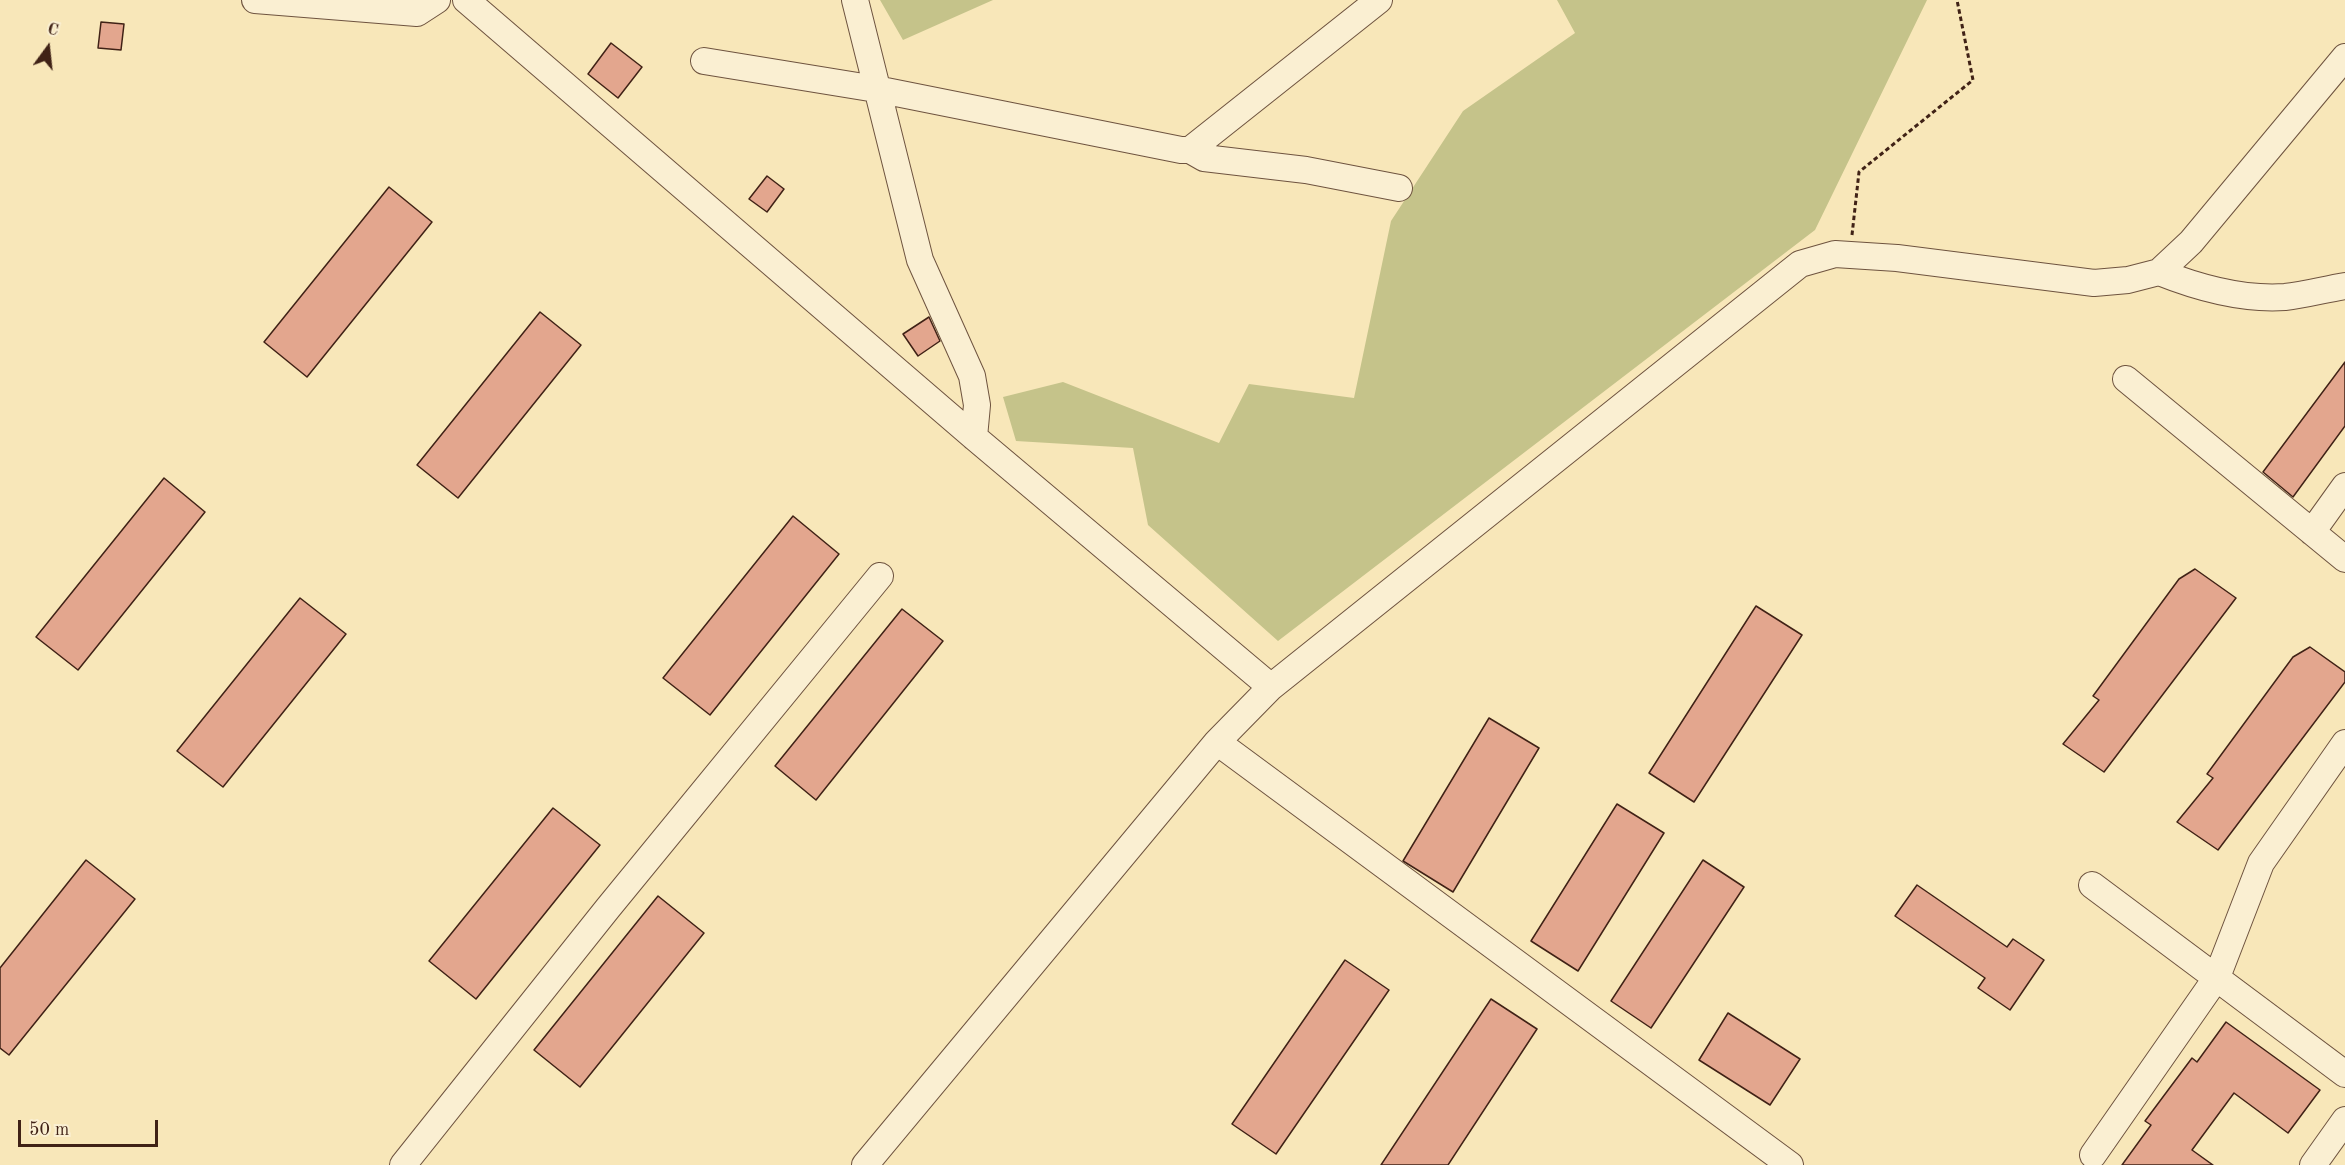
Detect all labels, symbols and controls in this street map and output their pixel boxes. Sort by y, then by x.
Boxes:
north arrow [18,18,78,78]
text: С [45,22,60,40]
scale bar [21,1108,160,1146]
text: 50 m [29,1121,69,1139]

